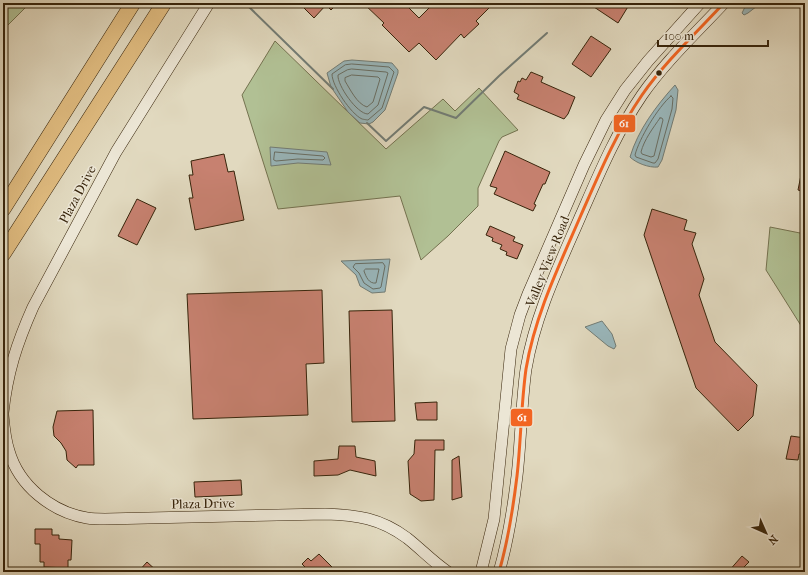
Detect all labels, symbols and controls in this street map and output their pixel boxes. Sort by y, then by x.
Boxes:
scale bar [658,22,768,48]
text: 100 m [664,29,694,43]
unlabelled marker [654,68,664,78]
line badge: 61 [613,114,636,133]
text: 61 [619,117,629,130]
street label: Plaza Drive [56,162,99,226]
street label: Valley View Road [522,213,573,310]
line badge: 61 [510,408,533,427]
text: 61 [517,411,527,424]
street label: Plaza Drive [171,495,236,512]
north arrow [746,513,786,553]
text: N [765,532,780,548]

